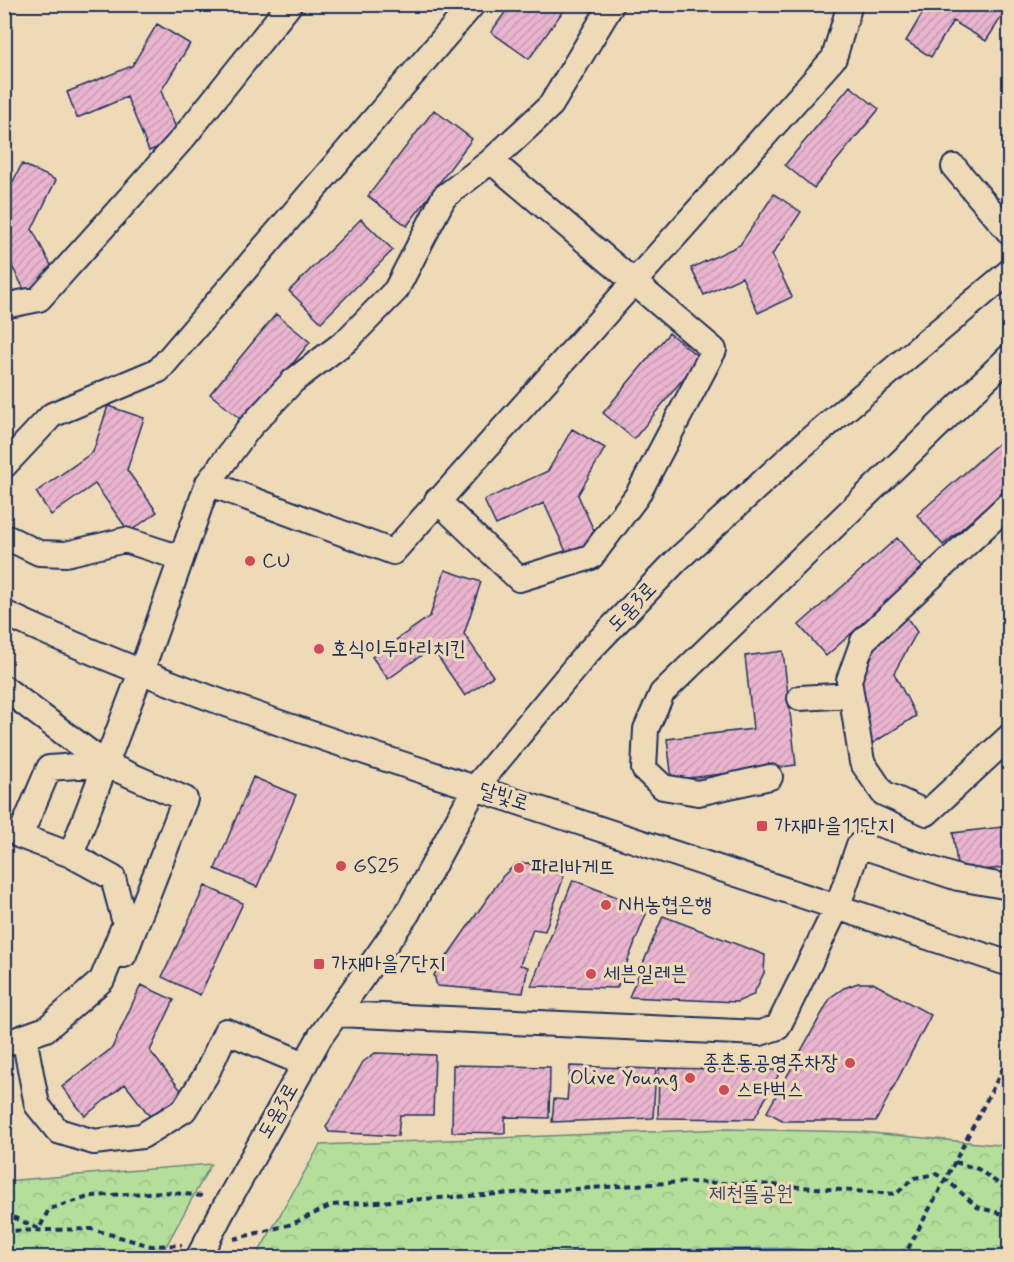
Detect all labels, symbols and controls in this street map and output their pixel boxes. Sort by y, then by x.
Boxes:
place label: CU [262,547,291,575]
marker: CU [243,554,257,568]
street label: 도움3로 [601,576,663,638]
place label: 호식이두마리치킨 [331,635,466,663]
marker: 호식이두마리치킨 [312,642,326,656]
street label: 달빛로 [476,776,532,818]
place label: 가재마을11단지 [774,812,894,840]
marker: 가재마을11단지 [755,819,769,833]
place label: GS25 [353,852,399,880]
place label: 파리바게뜨 [531,854,616,882]
marker: GS25 [334,859,348,873]
marker: 파리바게뜨 [512,861,526,875]
place label: NH농협은행 [618,891,712,919]
marker: NH농협은행 [599,898,613,912]
place label: 가재마을7단지 [331,950,445,978]
marker: 가재마을7단지 [312,957,326,971]
place label: 세븐일레븐 [603,960,688,988]
marker: 세븐일레븐 [584,967,598,981]
place label: 종촌동공영주차장 [703,1049,838,1077]
marker: 종촌동공영주차장 [843,1056,857,1070]
place label: Olive Young [570,1064,678,1092]
marker: Olive Young [683,1071,697,1085]
place label: 스타벅스 [736,1076,804,1104]
street label: 도움3로 [251,1078,305,1144]
marker: 스타벅스 [717,1083,731,1097]
park label: 제천뜰공원 [709,1180,793,1208]

